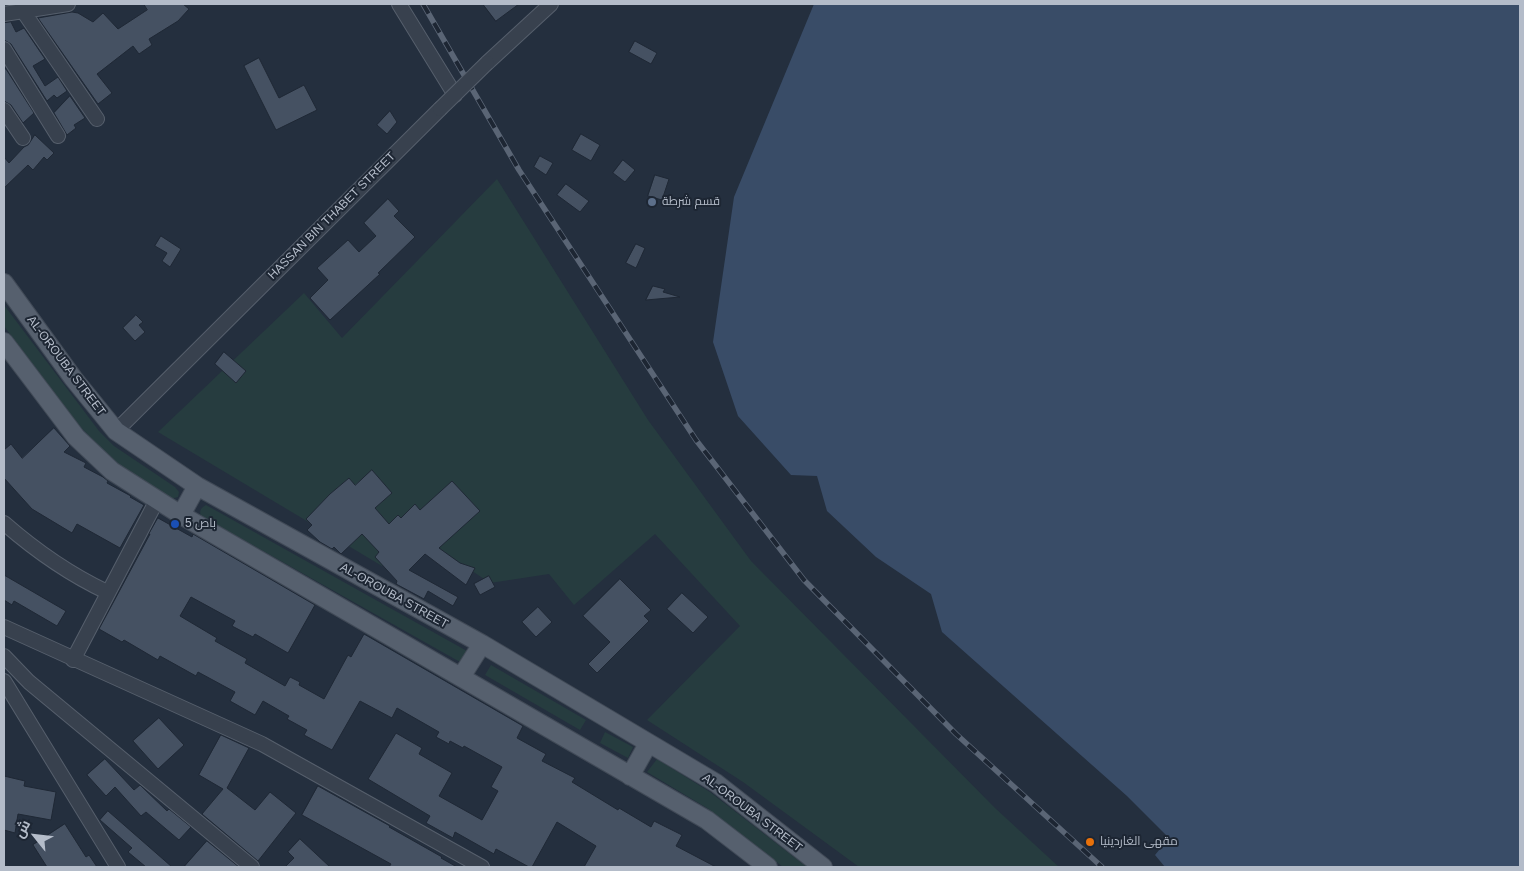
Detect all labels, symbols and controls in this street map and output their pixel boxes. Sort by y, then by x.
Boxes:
street label: HASSAN BIN THABET STREET [265,149,399,283]
place label: قسم شرطة [662,195,720,209]
marker: قسم شرطة [646,196,658,208]
street label: AL-OROUBA STREET [24,313,108,419]
place label: باص 5 [185,517,216,531]
marker: باص 5 [169,518,181,530]
street label: AL-OROUBA STREET [337,560,451,632]
street label: AL-OROUBA STREET [699,771,805,855]
north arrow [10,811,60,861]
text: ش [11,817,33,840]
place label: مقهى الغاردينيا [1100,835,1178,849]
marker: مقهى الغاردينيا [1084,836,1096,848]

